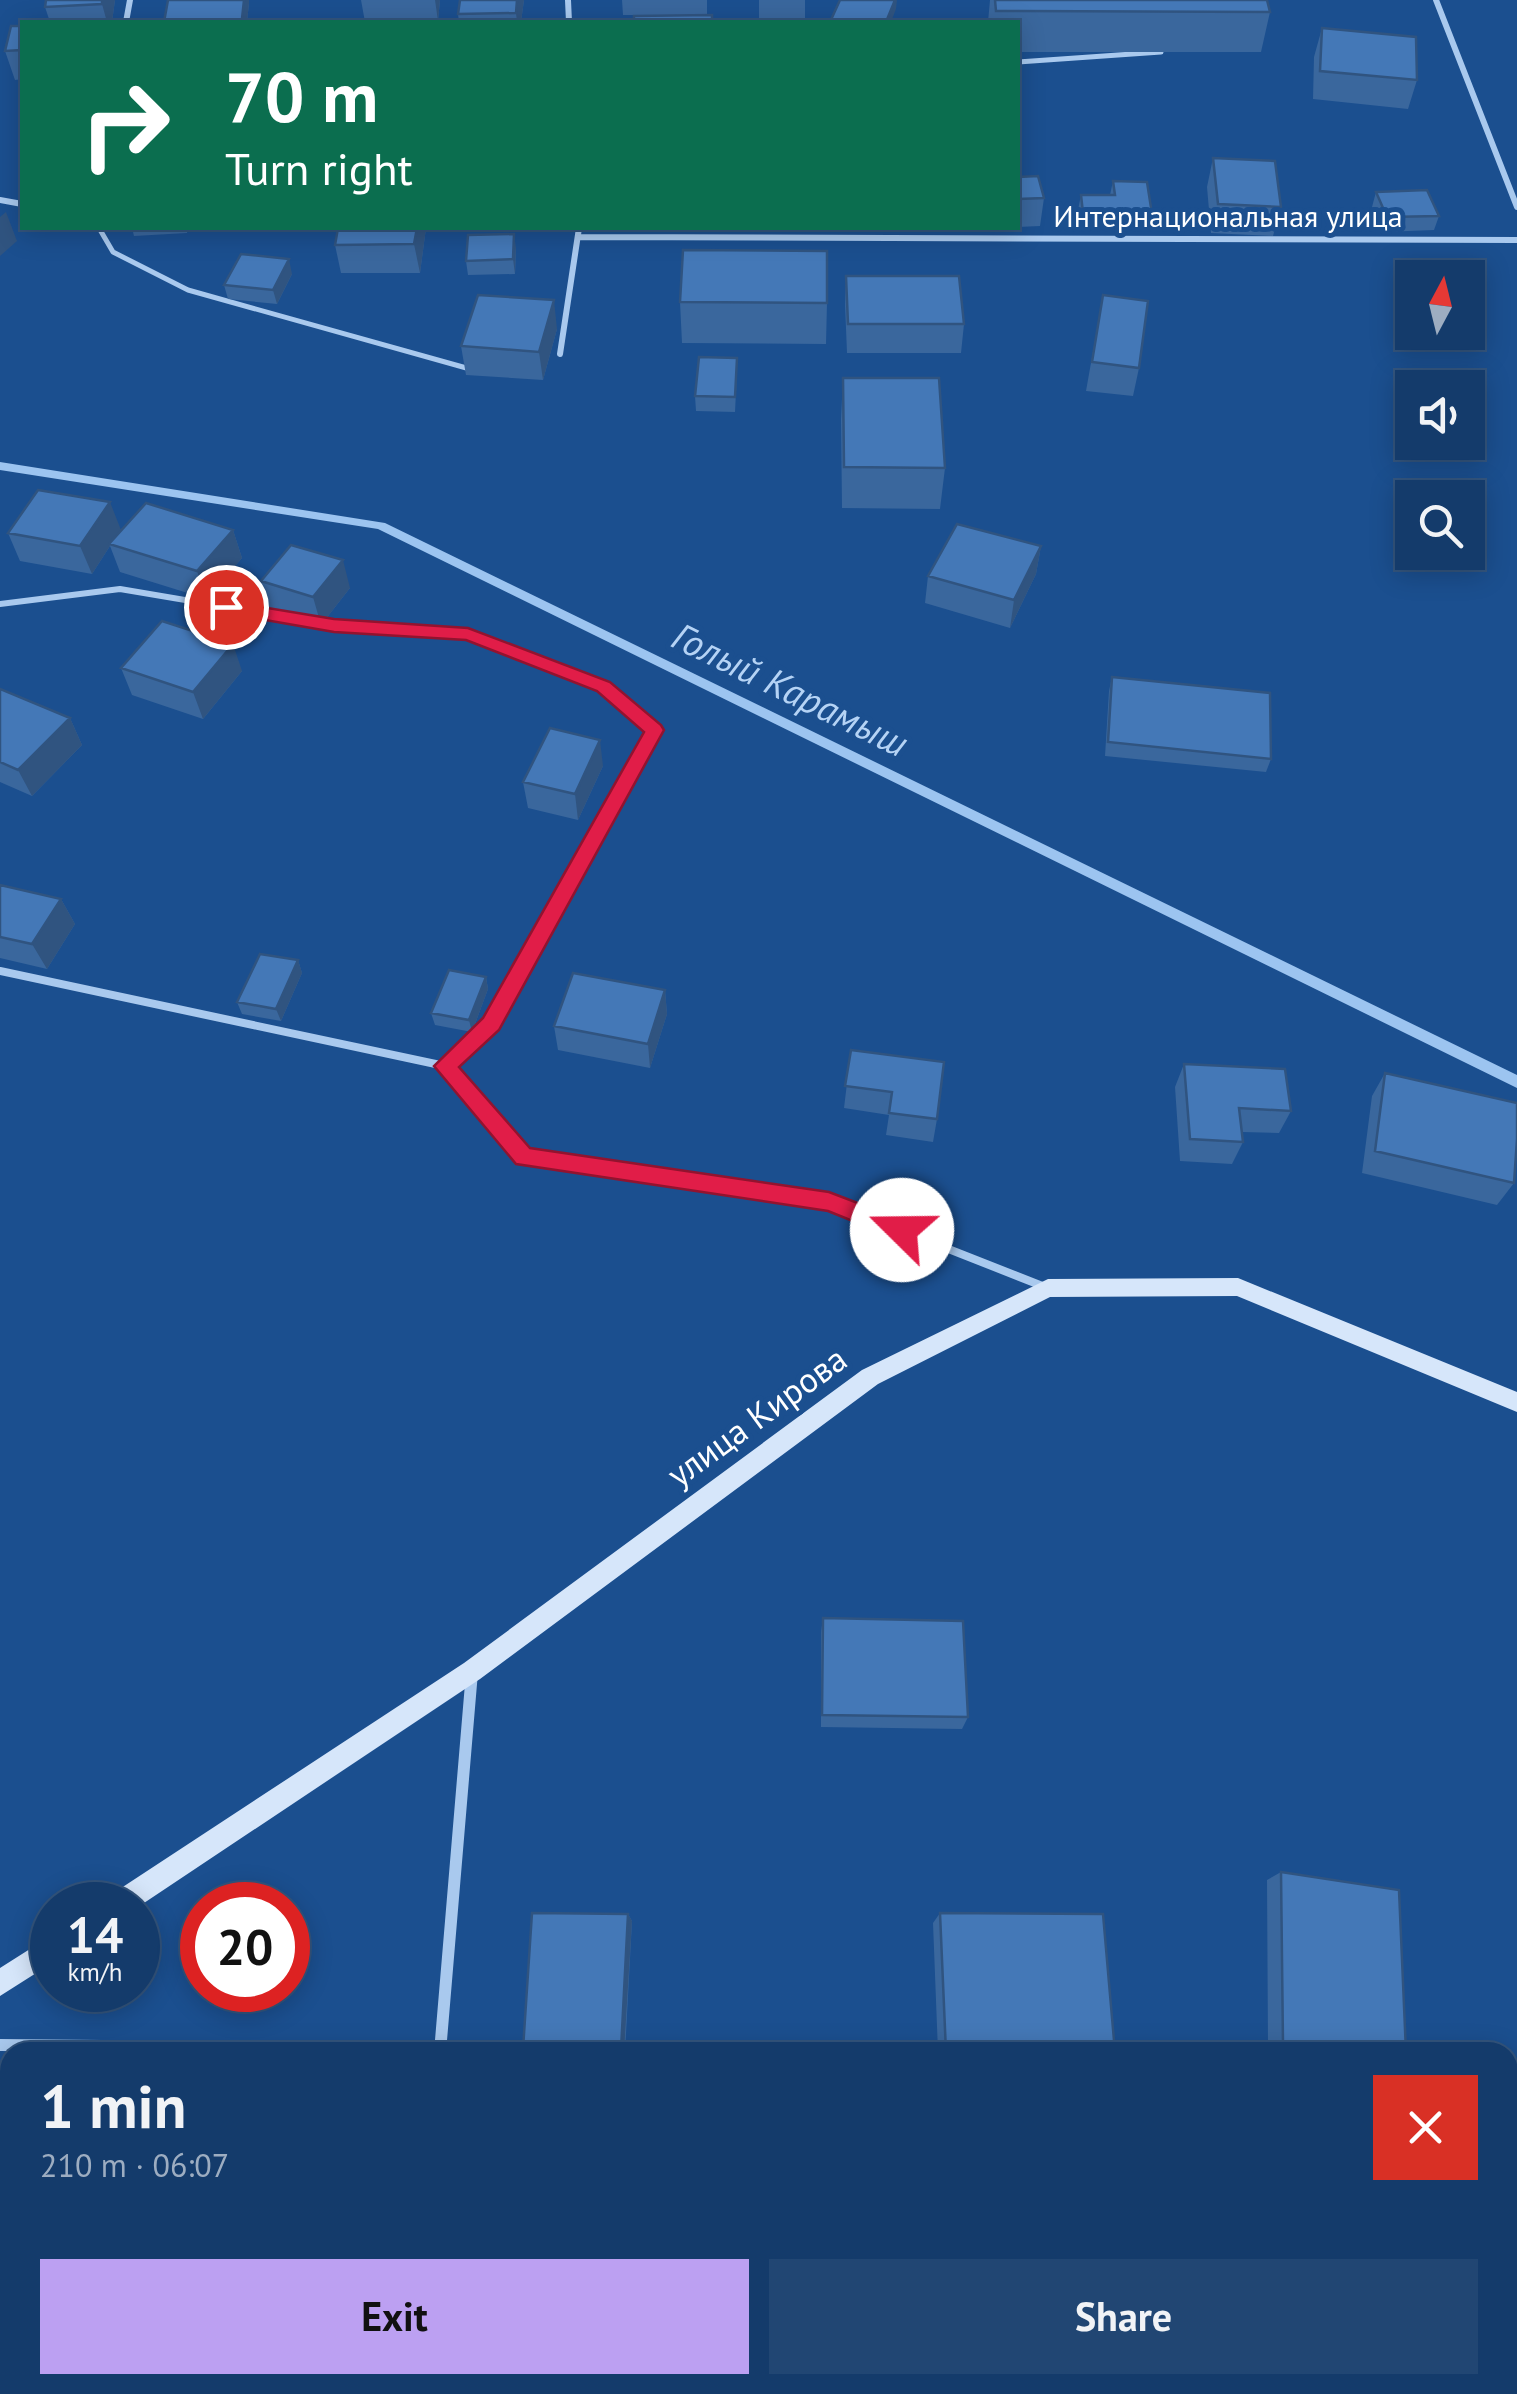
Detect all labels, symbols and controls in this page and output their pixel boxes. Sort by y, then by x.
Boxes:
text: 70 m [225,51,378,141]
icon: right [60,60,190,190]
text: Turn right [225,139,413,197]
street label: Интернациональная улица [1053,196,1403,235]
north arrow [1395,260,1485,350]
map controls [1395,260,1485,570]
button: sound [1395,370,1485,460]
button: search [1395,480,1485,570]
pin [184,565,269,650]
icon: arrive [199,580,254,635]
water label: Голый Карамыш [665,610,917,767]
position arrow [850,1178,954,1282]
street label: улица Кирова [657,1335,855,1497]
speed limit sign: 20 [180,1882,310,2012]
text: 14 [67,1902,123,1967]
text: km/h [68,1956,122,1988]
text: 1 min [40,2067,186,2145]
button: close [1373,2075,1478,2180]
text: 210 m · 06:07 [40,2144,229,2186]
button: Exit [40,2259,749,2374]
button: Share [769,2259,1478,2374]

